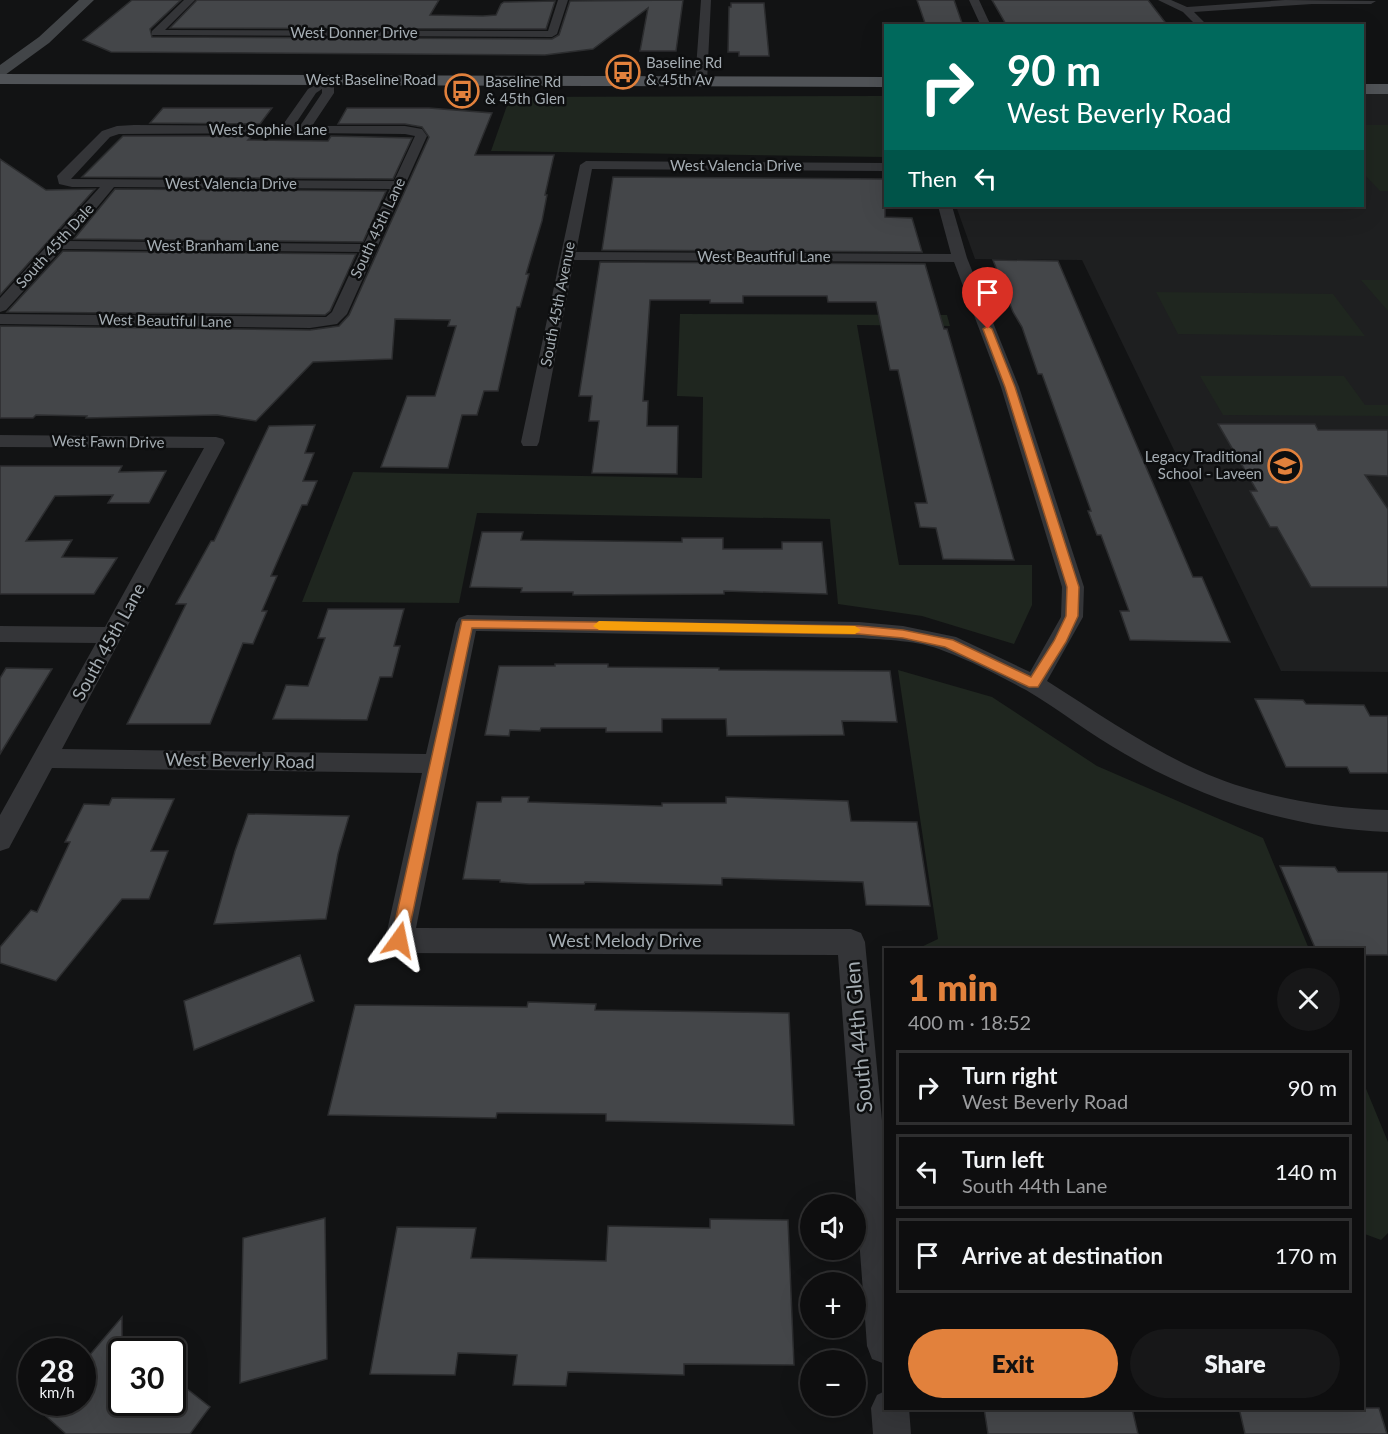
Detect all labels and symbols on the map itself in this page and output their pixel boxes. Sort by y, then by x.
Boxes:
street label: West Donner Drive [290,23,418,41]
place label: Baseline Rd & 45th Av [646,53,722,88]
bus stop icon: Baseline Rd & 45th Av [605,54,641,90]
street label: West Baseline Road [306,70,436,88]
place label: Baseline Rd & 45th Glen [485,72,565,107]
bus stop icon: Baseline Rd & 45th Glen [444,73,480,109]
street label: West Sophie Lane [209,120,327,138]
street label: West Valencia Drive [670,156,802,174]
street label: West Valencia Drive [165,174,297,192]
street label: South 45th Lane [346,174,408,281]
street label: South 45th Dale [12,199,97,291]
street label: West Branham Lane [147,236,279,254]
street label: South 45th Avenue [536,240,578,368]
street label: West Beautiful Lane [697,247,831,265]
pin [962,267,1013,329]
street label: West Beautiful Lane [98,310,232,330]
street label: West Fawn Drive [51,431,165,451]
place label: Legacy Traditional School - Laveen [1145,447,1262,482]
school or university icon: Legacy Traditional School - Laveen [1267,448,1303,484]
street label: South 45th Lane [67,579,149,704]
street label: West Beverly Road [165,748,315,772]
position arrow [367,908,431,972]
street label: West Melody Drive [549,929,701,951]
street label: South 44th Glen [838,961,877,1114]
speed limit sign: 30 [108,1338,186,1416]

